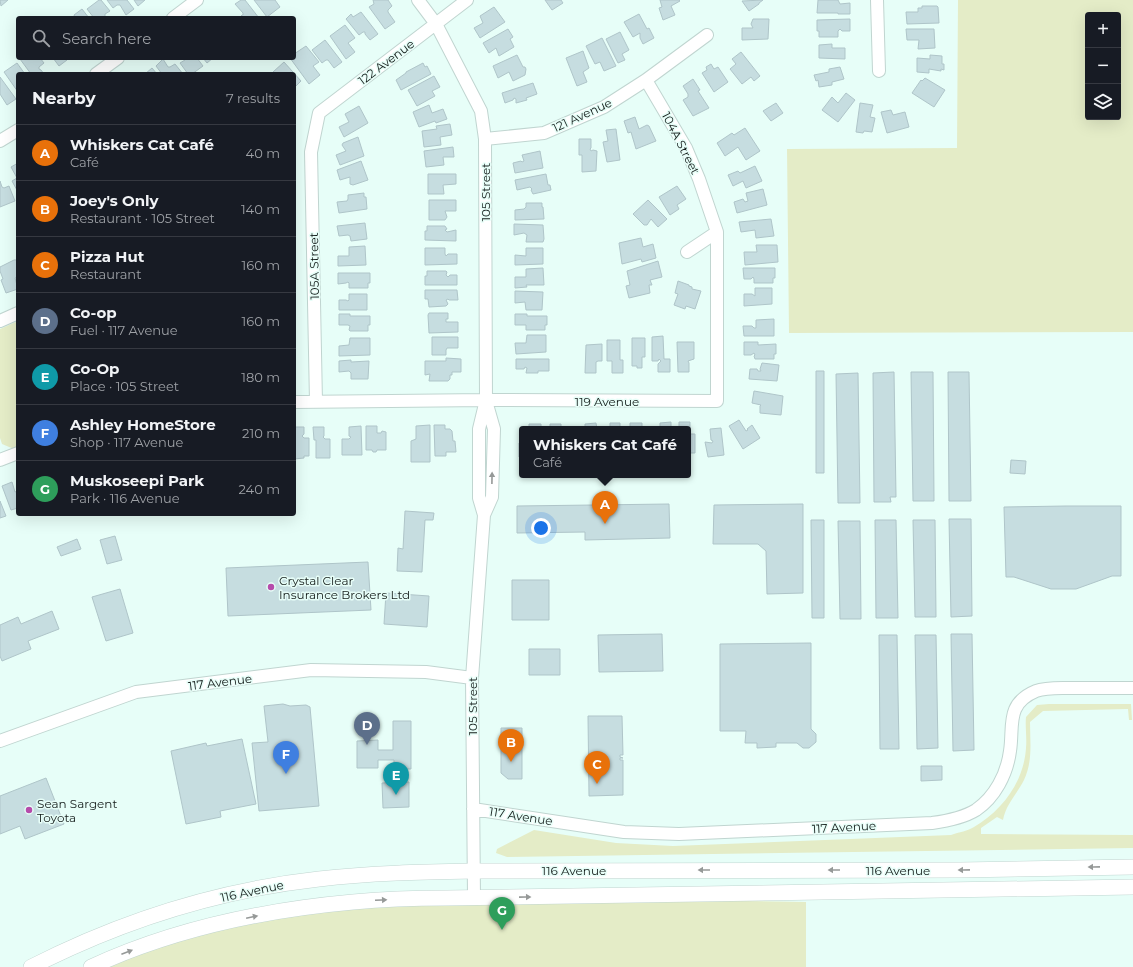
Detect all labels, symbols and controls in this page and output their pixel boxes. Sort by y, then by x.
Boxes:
map controls [1085,12,1121,120]
button: + [1085,12,1121,48]
search box [16,16,296,60]
icon: search [30,27,52,49]
text: Search here [62,29,151,48]
street label: 122 Avenue [355,36,417,88]
button: − [1085,48,1121,84]
button: layers [1085,84,1121,120]
text: Nearby [32,88,96,108]
text: 7 results [226,90,280,106]
street label: 121 Avenue [550,95,614,135]
street label: 104A Street [659,109,703,177]
text: Whiskers Cat Café [70,135,214,154]
text: A [40,145,50,161]
text: 40 m [246,145,280,161]
text: Café [70,154,99,170]
street label: 105 Street [478,163,493,221]
text: Joey's Only [70,191,159,210]
text: B [40,201,50,217]
text: 140 m [241,201,280,217]
text: Restaurant · 105 Street [70,210,215,226]
street label: 105A Street [306,232,322,300]
text: Pizza Hut [70,247,144,266]
text: C [40,257,50,273]
text: 160 m [242,257,280,273]
text: Restaurant [70,266,141,282]
text: Co-op [70,303,117,322]
text: D [40,313,50,329]
text: 160 m [242,313,280,329]
text: Fuel · 117 Avenue [70,322,178,338]
text: Co-Op [70,359,119,378]
text: E [41,369,49,385]
text: 180 m [241,369,280,385]
text: Place · 105 Street [70,378,179,394]
street label: 119 Avenue [575,394,639,409]
text: Ashley HomeStore [70,415,216,434]
text: F [41,425,49,441]
text: 210 m [242,425,280,441]
popup [519,426,691,478]
text: Shop · 117 Avenue [70,434,183,450]
text: Whiskers Cat Café [533,435,677,454]
text: Café [533,454,562,470]
text: Muskoseepi Park [70,471,204,490]
one-way arrow [489,471,495,484]
text: G [40,481,50,497]
text: 240 m [239,481,280,497]
text: Park · 116 Avenue [70,490,180,506]
pin: A [592,491,618,524]
your location [531,518,551,538]
place label: Crystal Clear Insurance Brokers Ltd [279,573,410,602]
marker: Crystal Clear Insurance Brokers Ltd [266,582,276,592]
street label: 117 Avenue [187,671,253,693]
street label: 105 Street [465,677,480,735]
pin: D [354,712,380,745]
pin: B [498,729,524,762]
pin: F [273,741,299,774]
pin: C [584,751,610,784]
pin: E [383,762,409,795]
place label: Sean Sargent Toyota [37,796,117,825]
street label: 117 Avenue [488,804,554,828]
marker: Sean Sargent Toyota [24,805,34,815]
street label: 117 Avenue [812,818,876,836]
street label: 116 Avenue [542,863,606,878]
street label: 116 Avenue [866,863,930,878]
one-way arrow [1088,864,1100,871]
one-way arrow [697,867,710,873]
one-way arrow [827,867,840,873]
one-way arrow [957,867,970,873]
street label: 116 Avenue [219,877,285,905]
one-way arrow [519,893,531,900]
one-way arrow [375,897,388,903]
pin: G [489,897,515,930]
one-way arrow [246,913,258,919]
one-way arrow [122,949,134,955]

